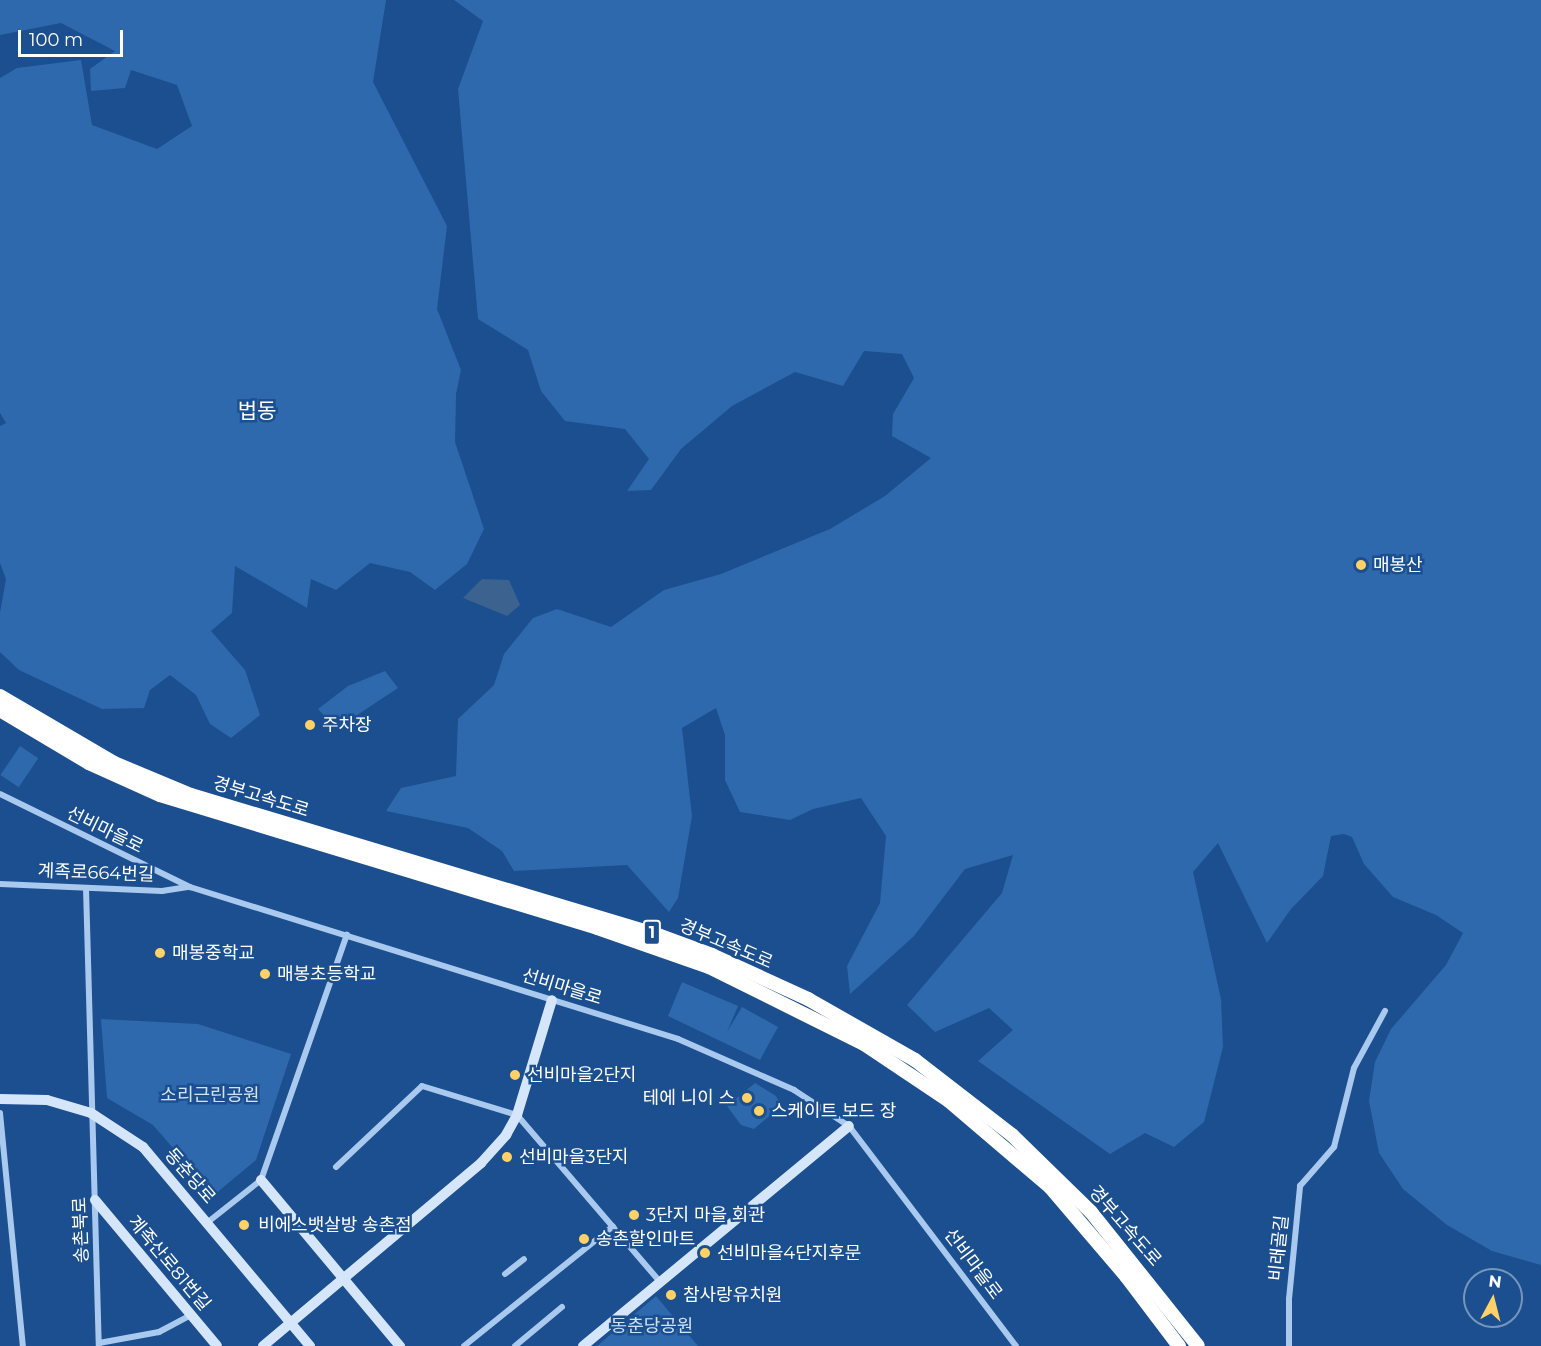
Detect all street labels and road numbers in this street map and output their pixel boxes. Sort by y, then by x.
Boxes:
street label: 경부고속도로 [210,772,312,822]
street label: 선비마을로 [63,802,147,858]
street label: 계족로664번길 [37,860,155,886]
street label: 경부고속도로 [676,915,776,973]
road number: 1 [642,920,662,946]
street label: 선비마을로 [519,965,605,1009]
street label: 동춘당로 [160,1144,220,1208]
street label: 경부고속도로 [1084,1181,1166,1271]
street label: 송촌북로 [69,1197,93,1263]
street label: 계족산로81번길 [123,1211,215,1315]
street label: 비래골길 [1265,1214,1293,1282]
street label: 선비마을로 [939,1224,1007,1304]

